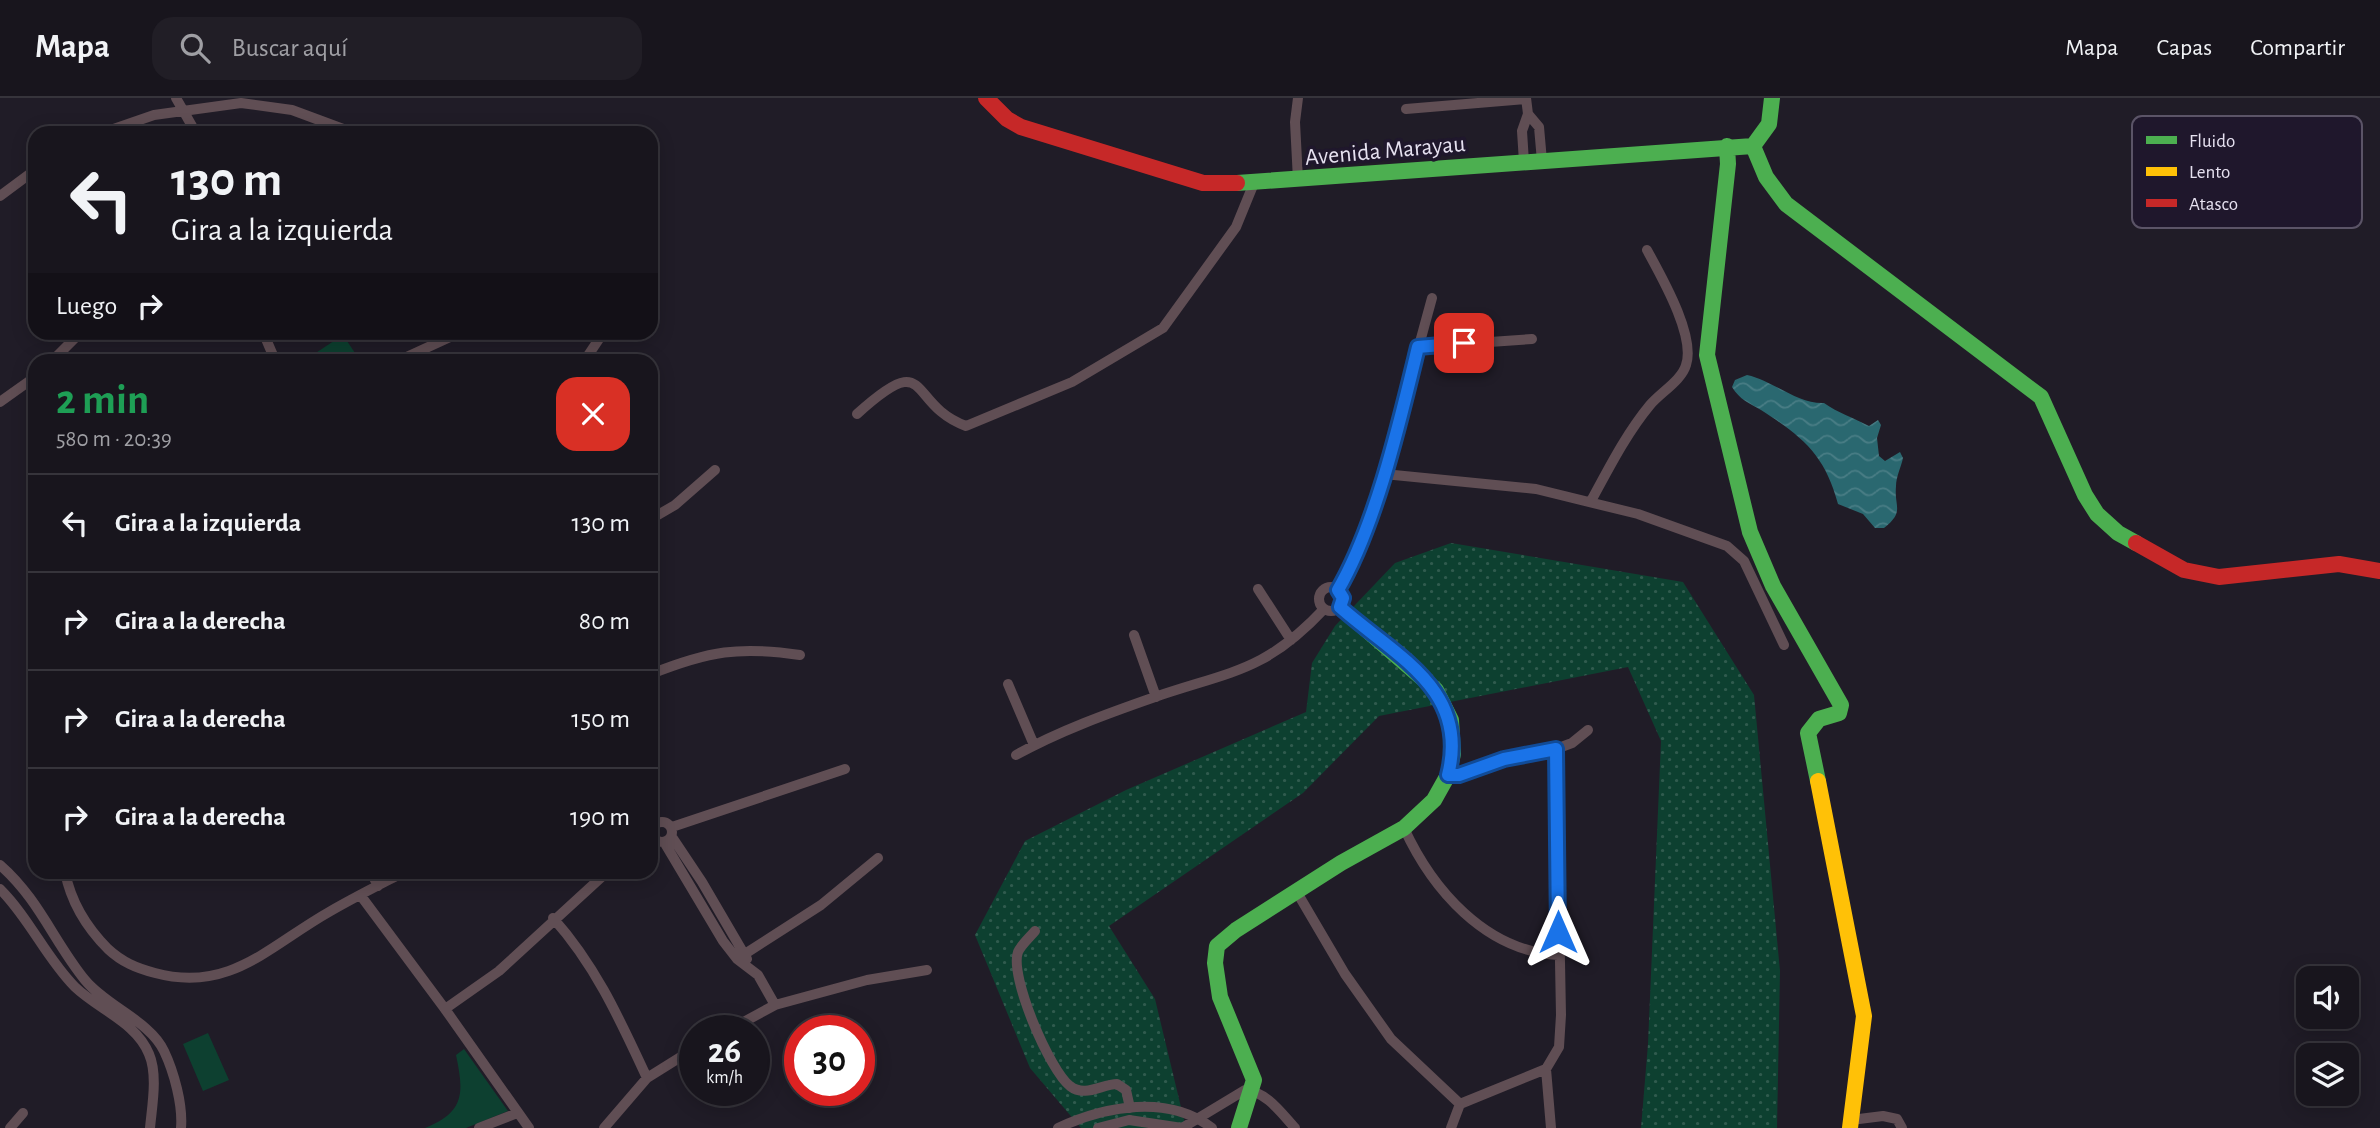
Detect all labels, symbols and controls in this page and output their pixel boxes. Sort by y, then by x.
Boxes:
search box [152,17,642,80]
icon: search [176,29,214,67]
text: Mapa [35,31,110,64]
text: Buscar aquí [232,35,348,61]
text: Mapa [2065,36,2118,60]
text: Capas [2156,36,2212,60]
text: Compartir [2250,36,2345,60]
legend [2132,116,2362,228]
street label: Avenida Marayau [1304,132,1466,170]
text: Fluido [2189,132,2235,151]
icon: left [56,154,147,245]
text: 130 m [171,156,282,205]
text: Lento [2189,163,2230,182]
text: Atasco [2189,195,2238,214]
text: Gira a la izquierda [171,214,393,246]
icon: right [131,287,169,325]
text: Luego [56,293,117,319]
pin [1434,313,1494,373]
icon: arrive [1445,324,1483,362]
button: close [556,377,630,451]
text: 2 min [56,379,149,421]
text: 580 m · 20:39 [56,428,172,451]
icon: left [56,504,94,542]
text: Gira a la izquierda [115,510,301,536]
text: 130 m [572,510,630,536]
icon: right [56,602,94,640]
text: Gira a la derecha [115,608,286,634]
text: 80 m [579,608,630,634]
icon: right [56,700,94,738]
text: Gira a la derecha [115,706,286,732]
text: 150 m [571,706,630,732]
icon: right [56,798,94,836]
text: Gira a la derecha [115,804,286,830]
text: 190 m [570,804,630,830]
position arrow [1521,895,1595,969]
map controls [2296,966,2359,1106]
button: sound [2296,966,2359,1029]
speed limit sign: 30 [784,1015,875,1106]
text: 26 [708,1034,741,1069]
button: layers [2296,1043,2359,1106]
text: km/h [706,1069,743,1087]

